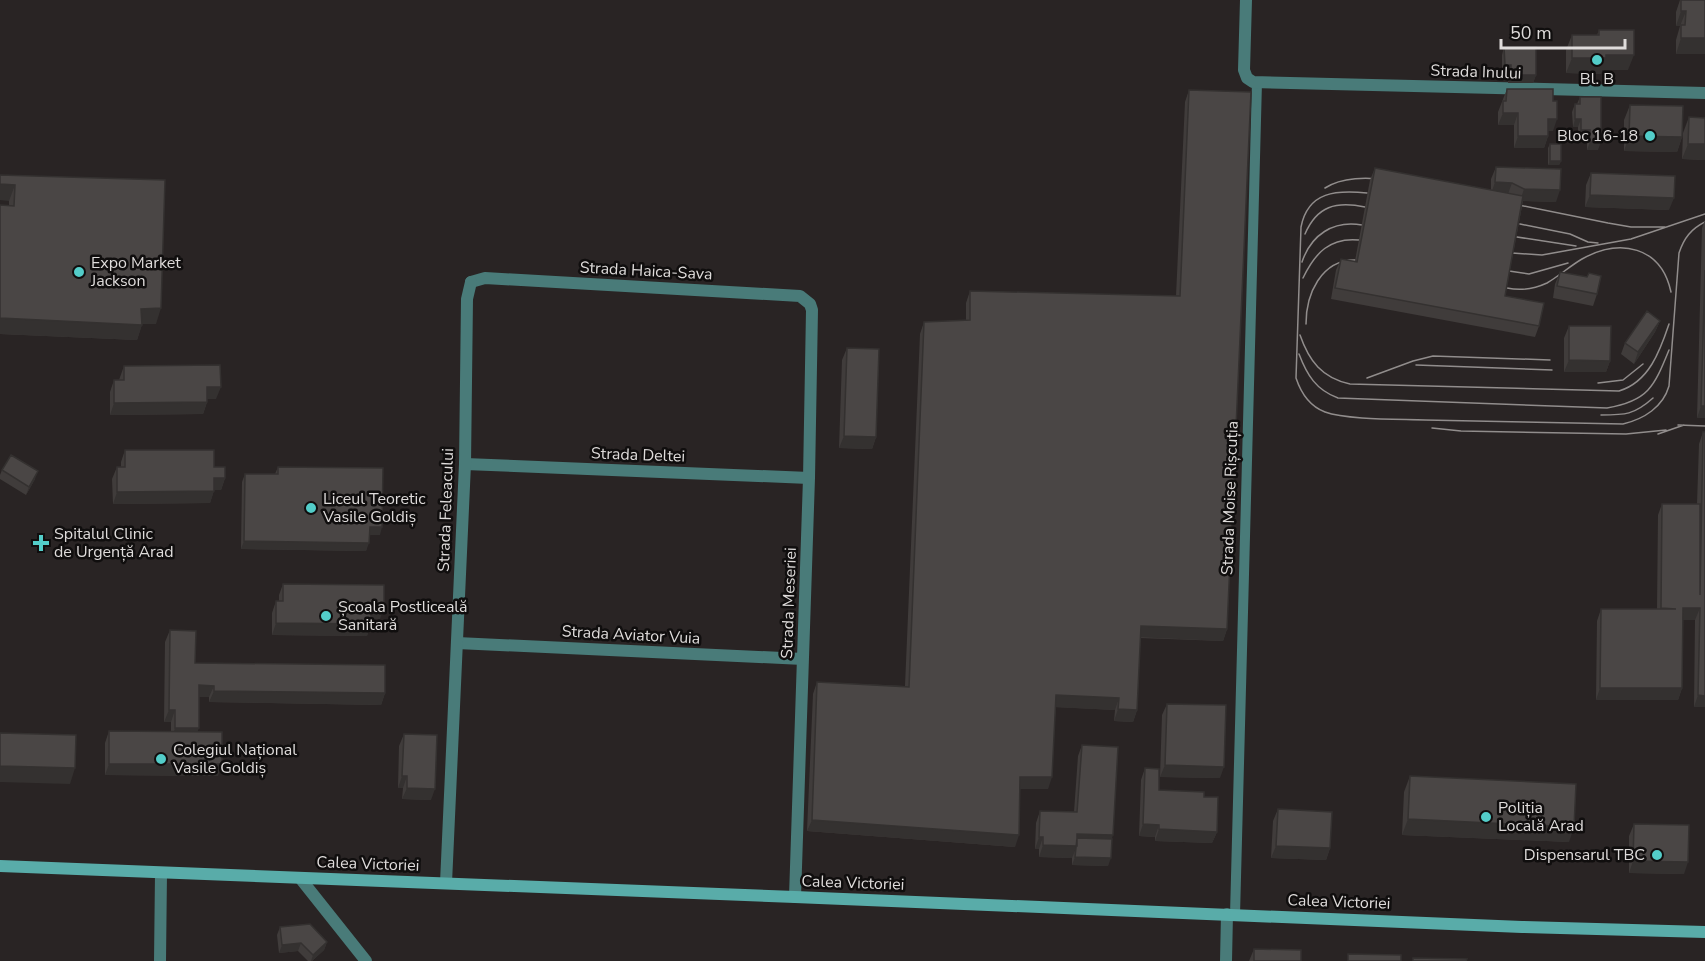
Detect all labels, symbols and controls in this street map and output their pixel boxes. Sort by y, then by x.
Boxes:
scale bar [1501,12,1626,50]
text: 50 m [1510,21,1552,45]
marker: Bl. B [1590,53,1604,67]
street label: Strada Inului [1430,59,1522,85]
place label: Bl. B [1580,68,1614,90]
place label: Bloc 16-18 [1557,125,1638,147]
marker: Bloc 16-18 [1643,129,1657,143]
place label: Expo Market Jackson [90,252,181,292]
street label: Strada Haica-Sava [579,257,713,285]
marker: Expo Market Jackson [72,265,86,279]
street label: Strada Moise Rișcuția [1216,420,1244,576]
street label: Strada Deltei [591,442,685,468]
street label: Strada Feleacului [433,448,459,572]
place label: Liceul Teoretic Vasile Goldiș [322,488,426,528]
marker: Liceul Teoretic Vasile Goldiș [304,501,318,515]
place label: Spitalul Clinic de Urgență Arad [54,523,174,563]
marker: Spitalul Clinic de Urgență Arad [32,534,50,552]
street label: Strada Meseriei [776,547,802,659]
place label: Școala Postliceală Sanitară [338,596,468,636]
marker: Școala Postliceală Sanitară [319,609,333,623]
street label: Strada Aviator Vuia [561,620,701,650]
place label: Colegiul Național Vasile Goldiș [172,739,297,779]
marker: Colegiul Național Vasile Goldiș [154,752,168,766]
place label: Poliția Locală Arad [1498,797,1584,837]
marker: Poliția Locală Arad [1479,810,1493,824]
place label: Dispensarul TBC [1524,844,1645,866]
marker: Dispensarul TBC [1650,848,1664,862]
street label: Calea Victoriei [316,851,420,877]
street label: Calea Victoriei [801,870,905,896]
street label: Calea Victoriei [1287,889,1391,915]

